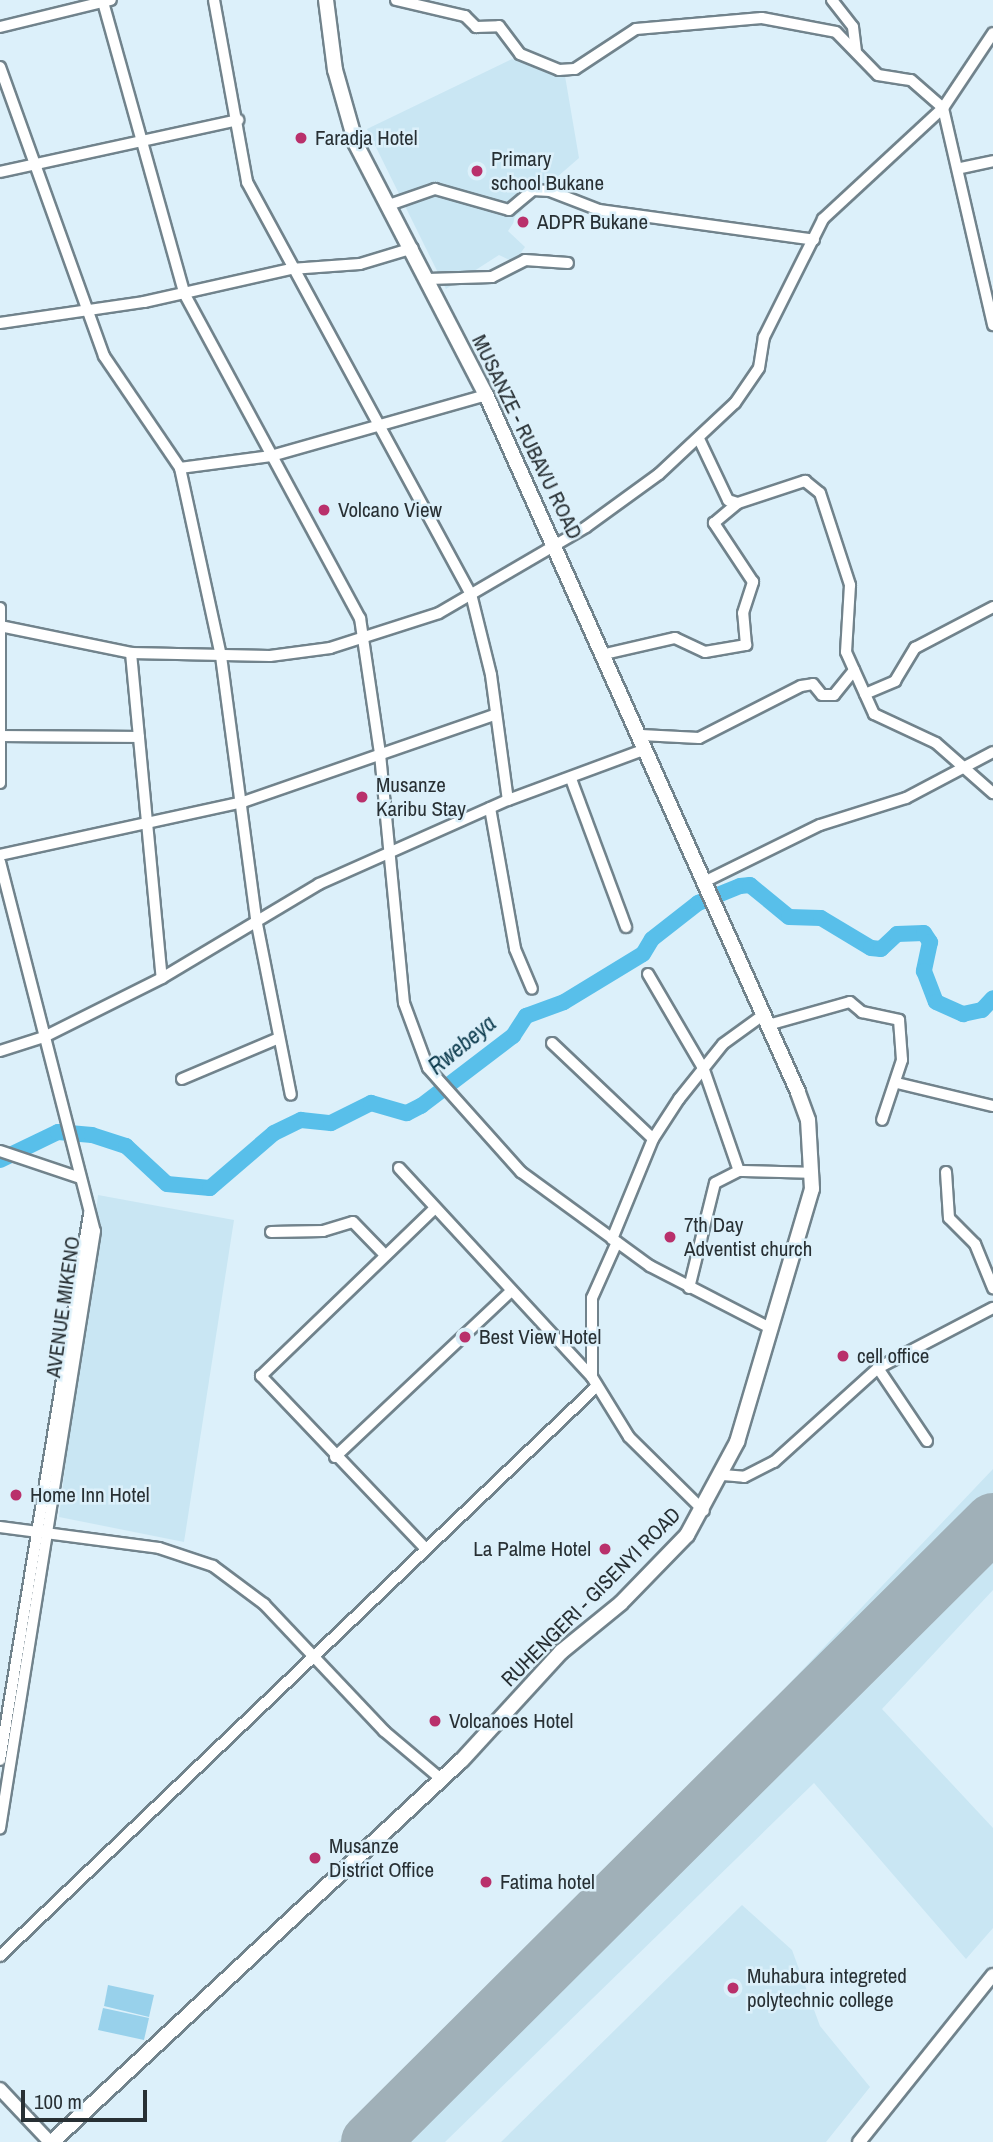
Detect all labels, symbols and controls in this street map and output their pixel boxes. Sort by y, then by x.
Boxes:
place label: Faradja Hotel [315,125,418,151]
marker: Faradja Hotel [293,130,309,146]
place label: Primary school Bukane [491,146,604,196]
marker: Primary school Bukane [469,163,485,179]
place label: ADPR Bukane [537,209,648,235]
marker: ADPR Bukane [515,214,531,230]
street label: MUSANZE - RUBAVU ROAD [466,331,588,543]
place label: Volcano View [338,497,442,523]
marker: Volcano View [316,502,332,518]
place label: Musanze Karibu Stay [376,772,466,822]
marker: Musanze Karibu Stay [354,789,370,805]
water label: Rwebeya [423,1010,501,1080]
place label: 7th Day Adventist church [684,1212,812,1262]
marker: 7th Day Adventist church [662,1229,678,1245]
street label: AVENUE MIKENO [41,1235,85,1379]
place label: Best View Hotel [479,1324,601,1350]
marker: Best View Hotel [457,1329,473,1345]
place label: cell office [857,1343,929,1369]
marker: cell office [835,1348,851,1364]
place label: Home Inn Hotel [30,1482,150,1508]
marker: Home Inn Hotel [8,1487,24,1503]
street label: RUHENGERI - GISENYI ROAD [496,1502,686,1692]
place label: La Palme Hotel [473,1536,591,1562]
marker: La Palme Hotel [597,1541,613,1557]
place label: Volcanoes Hotel [449,1708,573,1734]
marker: Volcanoes Hotel [427,1713,443,1729]
place label: Musanze District Office [329,1833,434,1883]
marker: Musanze District Office [307,1850,323,1866]
place label: Fatima hotel [500,1869,595,1895]
marker: Fatima hotel [478,1874,494,1890]
place label: Muhabura integreted polytechnic college [747,1963,907,2013]
marker: Muhabura integreted polytechnic college [725,1980,741,1996]
scale bar [24,2076,150,2120]
text: 100 m [34,2087,82,2116]

